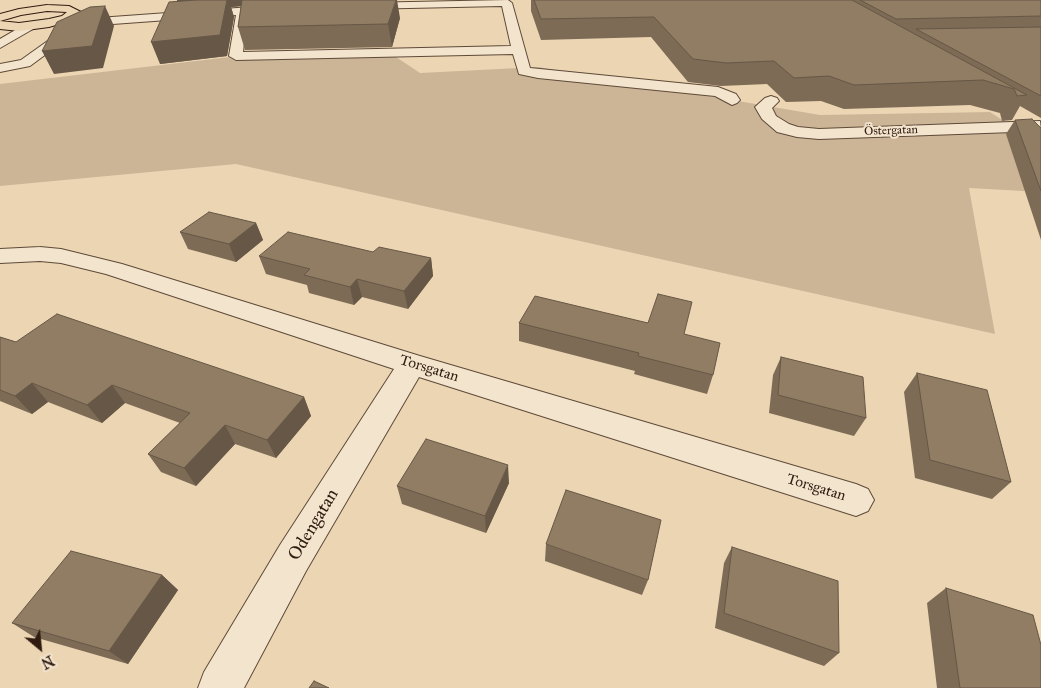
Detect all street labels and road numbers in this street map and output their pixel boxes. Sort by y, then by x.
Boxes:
street label: Östergatan [864,123,918,139]
street label: Torsgatan [397,352,461,386]
street label: Torsgatan [784,471,848,505]
street label: Odengatan [284,485,344,565]

